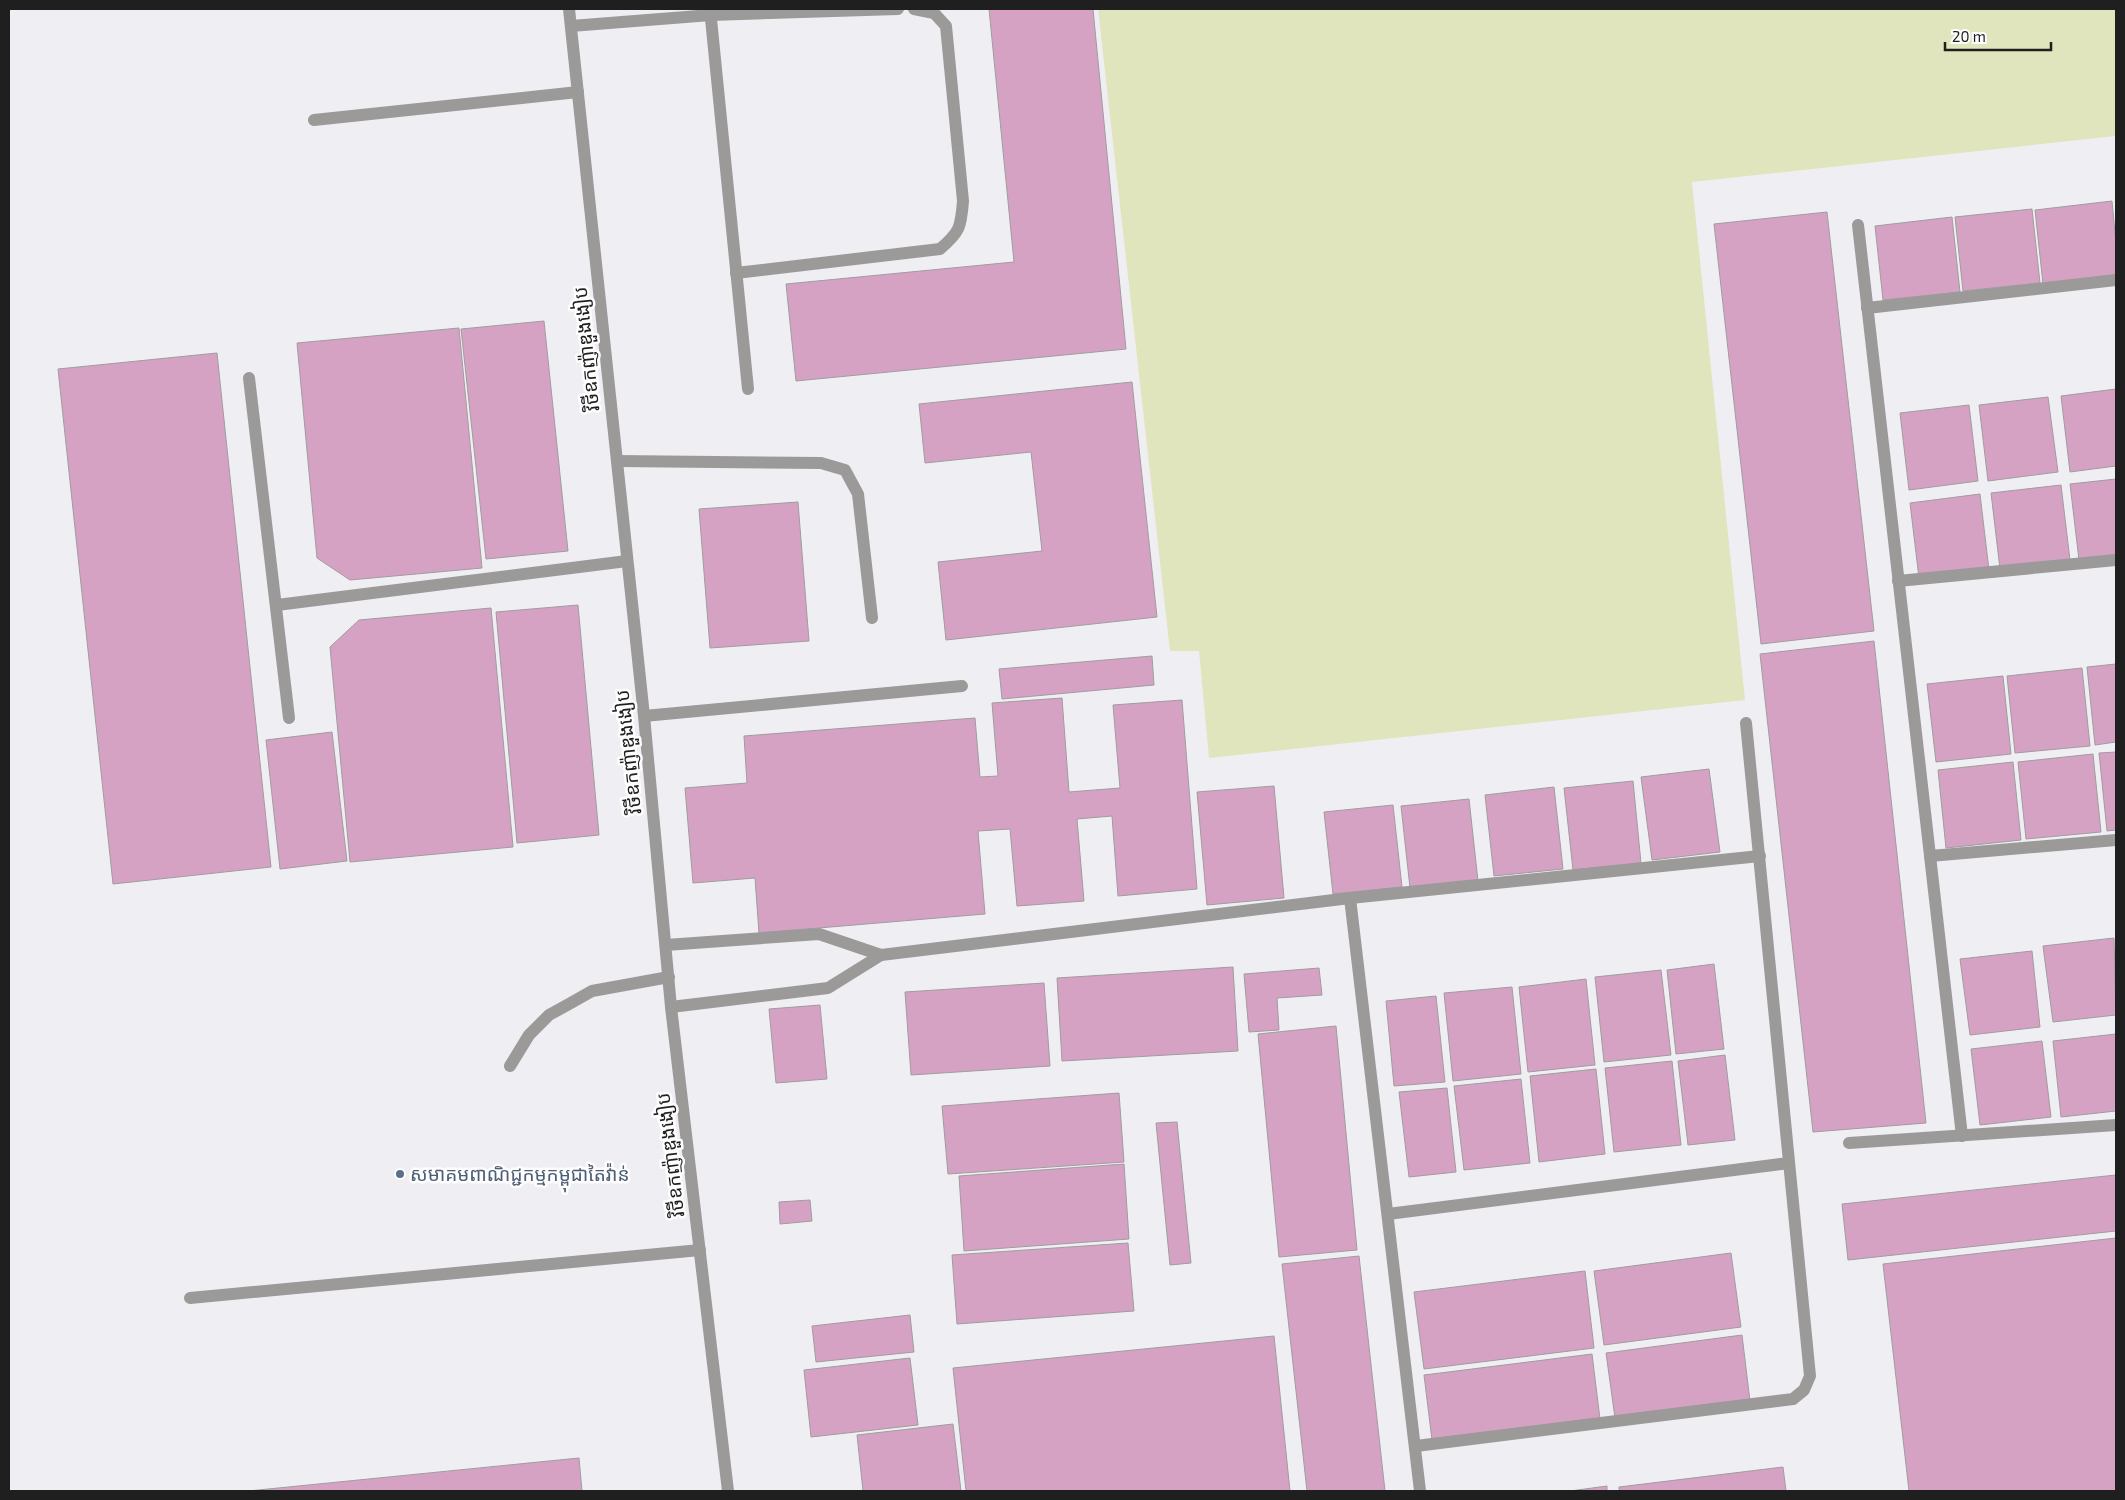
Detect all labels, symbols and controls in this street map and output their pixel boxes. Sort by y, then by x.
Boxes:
scale bar [1945,20,2051,52]
text: 20 m [1952,27,1986,45]
street label: វិថីឧកញ៉ាឌួងងៀប [568,285,605,413]
street label: វិថីឧកញ៉ាឌួងងៀប [610,688,647,816]
street label: វិថីឧកញ៉ាឌួងងៀប [650,1091,690,1219]
place label: សមាគមពាណិជ្ជកម្មកម្ពុជាតៃវ៉ាន់ [410,1162,630,1193]
marker: សមាគមពាណិជ្ជកម្មកម្ពុជាតៃវ៉ាន់ [394,1168,406,1180]

